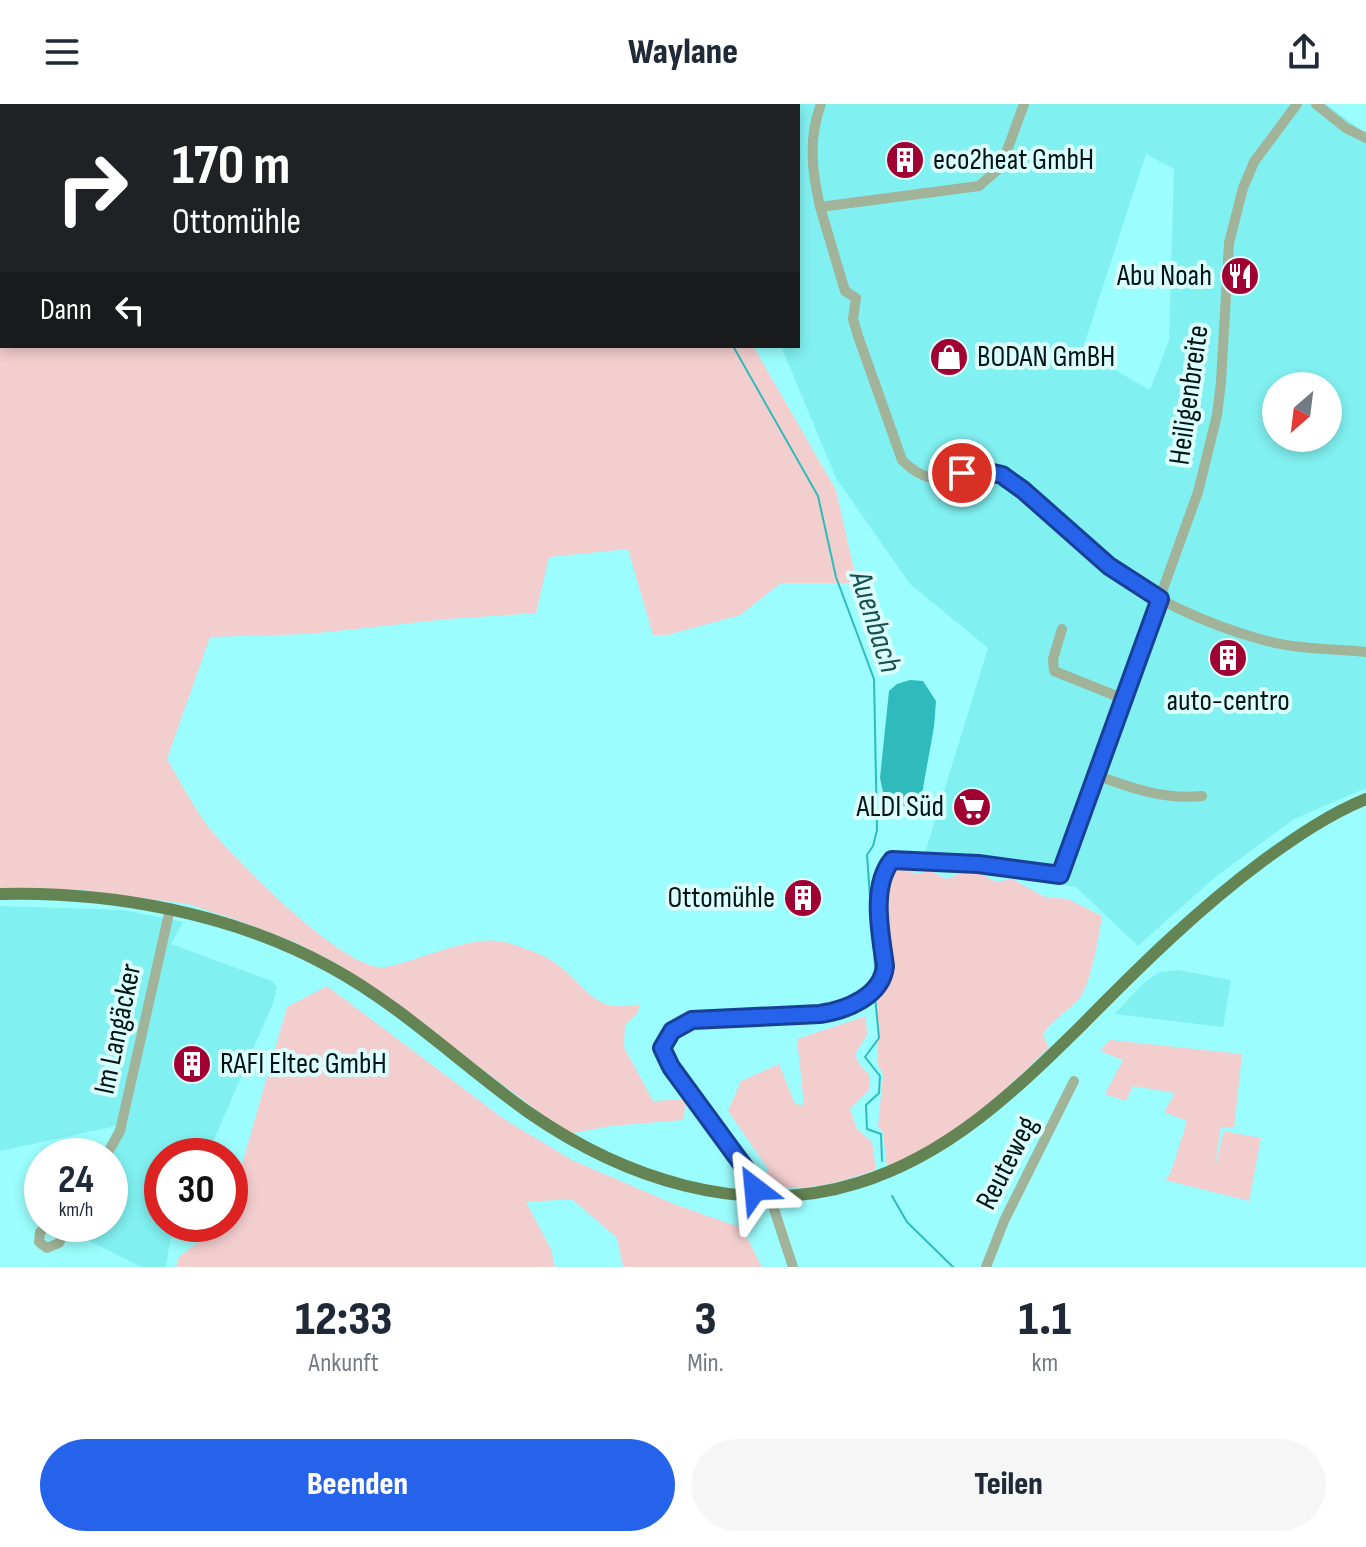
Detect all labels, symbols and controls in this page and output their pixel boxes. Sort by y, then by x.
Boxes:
icon: menu [40,30,84,74]
icon: share [1282,30,1326,74]
text: Waylane [628,31,738,74]
text: 170 m [172,133,290,200]
icon: right [40,136,144,240]
building icon: eco2heat GmbH [884,139,926,181]
place label: eco2heat GmbH [933,142,1094,178]
text: Ottomühle [172,201,301,244]
restaurant icon: Abu Noah [1219,255,1261,297]
place label: Abu Noah [1116,258,1212,294]
icon: left [108,288,152,332]
text: Dann [40,292,92,328]
street label: Heiligenbreite [1161,323,1217,467]
shop icon: BODAN GmBH [928,336,970,378]
place label: BODAN GmBH [977,339,1115,375]
north arrow [1262,372,1342,452]
map controls [1262,372,1342,452]
pin [928,439,996,507]
icon: arrive [940,451,984,495]
water label: Auenbach [840,564,910,678]
building icon: auto-centro [1207,637,1249,679]
place label: auto-centro [1166,683,1290,719]
supermarket icon: ALDI Süd [951,786,993,828]
place label: ALDI Süd [856,789,944,825]
building icon: Ottomühle [782,877,824,919]
place label: Ottomühle [667,880,775,916]
street label: Im Langäcker [87,960,149,1097]
building icon: RAFI Eltec GmbH [171,1043,213,1085]
place label: RAFI Eltec GmbH [220,1046,387,1082]
street label: Reuteweg [968,1110,1046,1216]
speed limit sign: 30 [144,1138,248,1242]
position arrow [713,1147,797,1231]
text: 24 [58,1156,94,1204]
text: km/h [59,1198,93,1222]
text: 12:33 [295,1291,392,1348]
text: 3 [694,1291,717,1348]
text: 1.1 [1019,1291,1071,1348]
text: Ankunft [309,1348,379,1379]
text: Min. [687,1348,724,1379]
text: km [1032,1348,1058,1379]
button: Beenden [40,1439,675,1531]
button: Teilen [691,1439,1326,1531]

